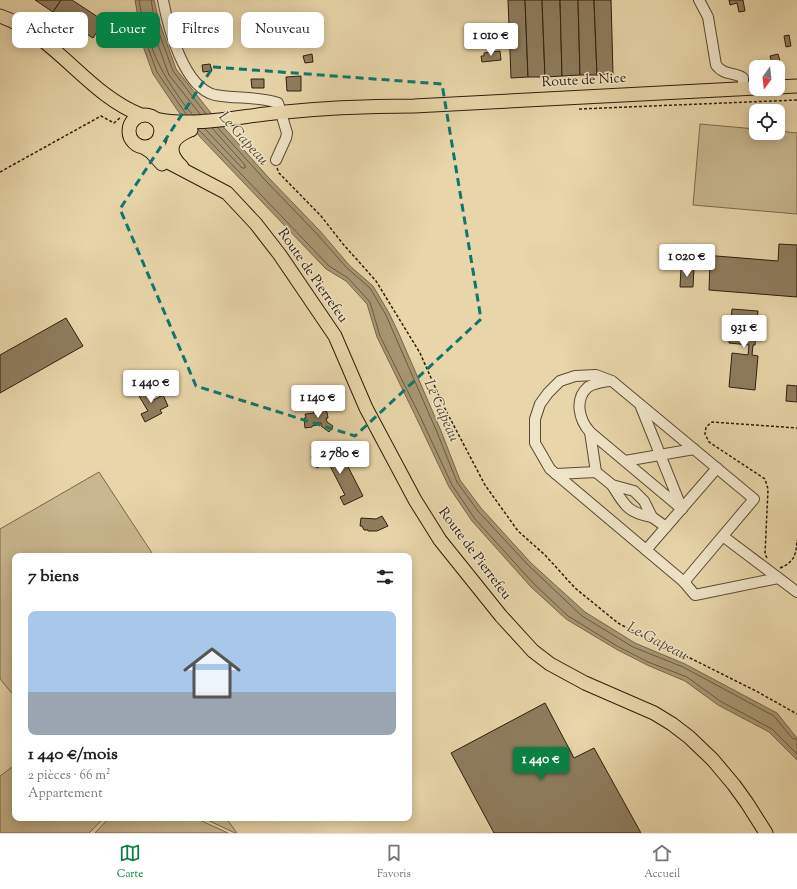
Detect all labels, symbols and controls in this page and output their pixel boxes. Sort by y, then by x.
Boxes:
chip: Acheter [12,12,88,48]
chip: Louer [96,12,160,48]
chip: Filtres [168,12,233,48]
chip: Nouveau [241,12,324,48]
pin: 1 010 € [454,23,528,57]
text: 1 010 € [473,27,509,45]
north arrow [749,60,785,96]
map controls [749,60,785,140]
street label: Route de Nice [541,69,627,93]
button: locate [749,104,785,140]
water label: Le Gapeau [213,107,273,171]
street label: Route de Pierrefeu [272,225,352,327]
pin: 1 020 € [650,244,724,278]
text: 1 020 € [668,248,706,266]
pin: 931 € [716,315,772,349]
text: 931 € [731,319,757,337]
pin: 1 440 € [114,370,188,404]
text: 1 440 € [132,374,170,392]
water label: Le Gapeau [418,376,464,446]
pin: 1 140 € [281,385,355,419]
text: 1 140 € [300,389,336,407]
pin: 2 780 € [303,441,377,475]
text: 2 780 € [320,445,360,463]
street label: Route de Pierrefeu [433,504,515,604]
text: 7 biens [28,565,79,589]
icon: filters [374,566,396,588]
water label: Le Gapeau [623,618,691,666]
icon: home [176,637,248,709]
text: 1 440 €/mois [28,743,118,767]
pin: 1 440 € [504,747,578,781]
text: 1 440 € [522,751,560,769]
text: 2 pièces · 66 m² [28,767,110,785]
text: Appartement [28,785,103,803]
tab: Carte [117,842,143,882]
tab: Favoris [377,842,411,882]
tab: Accueil [644,842,680,882]

